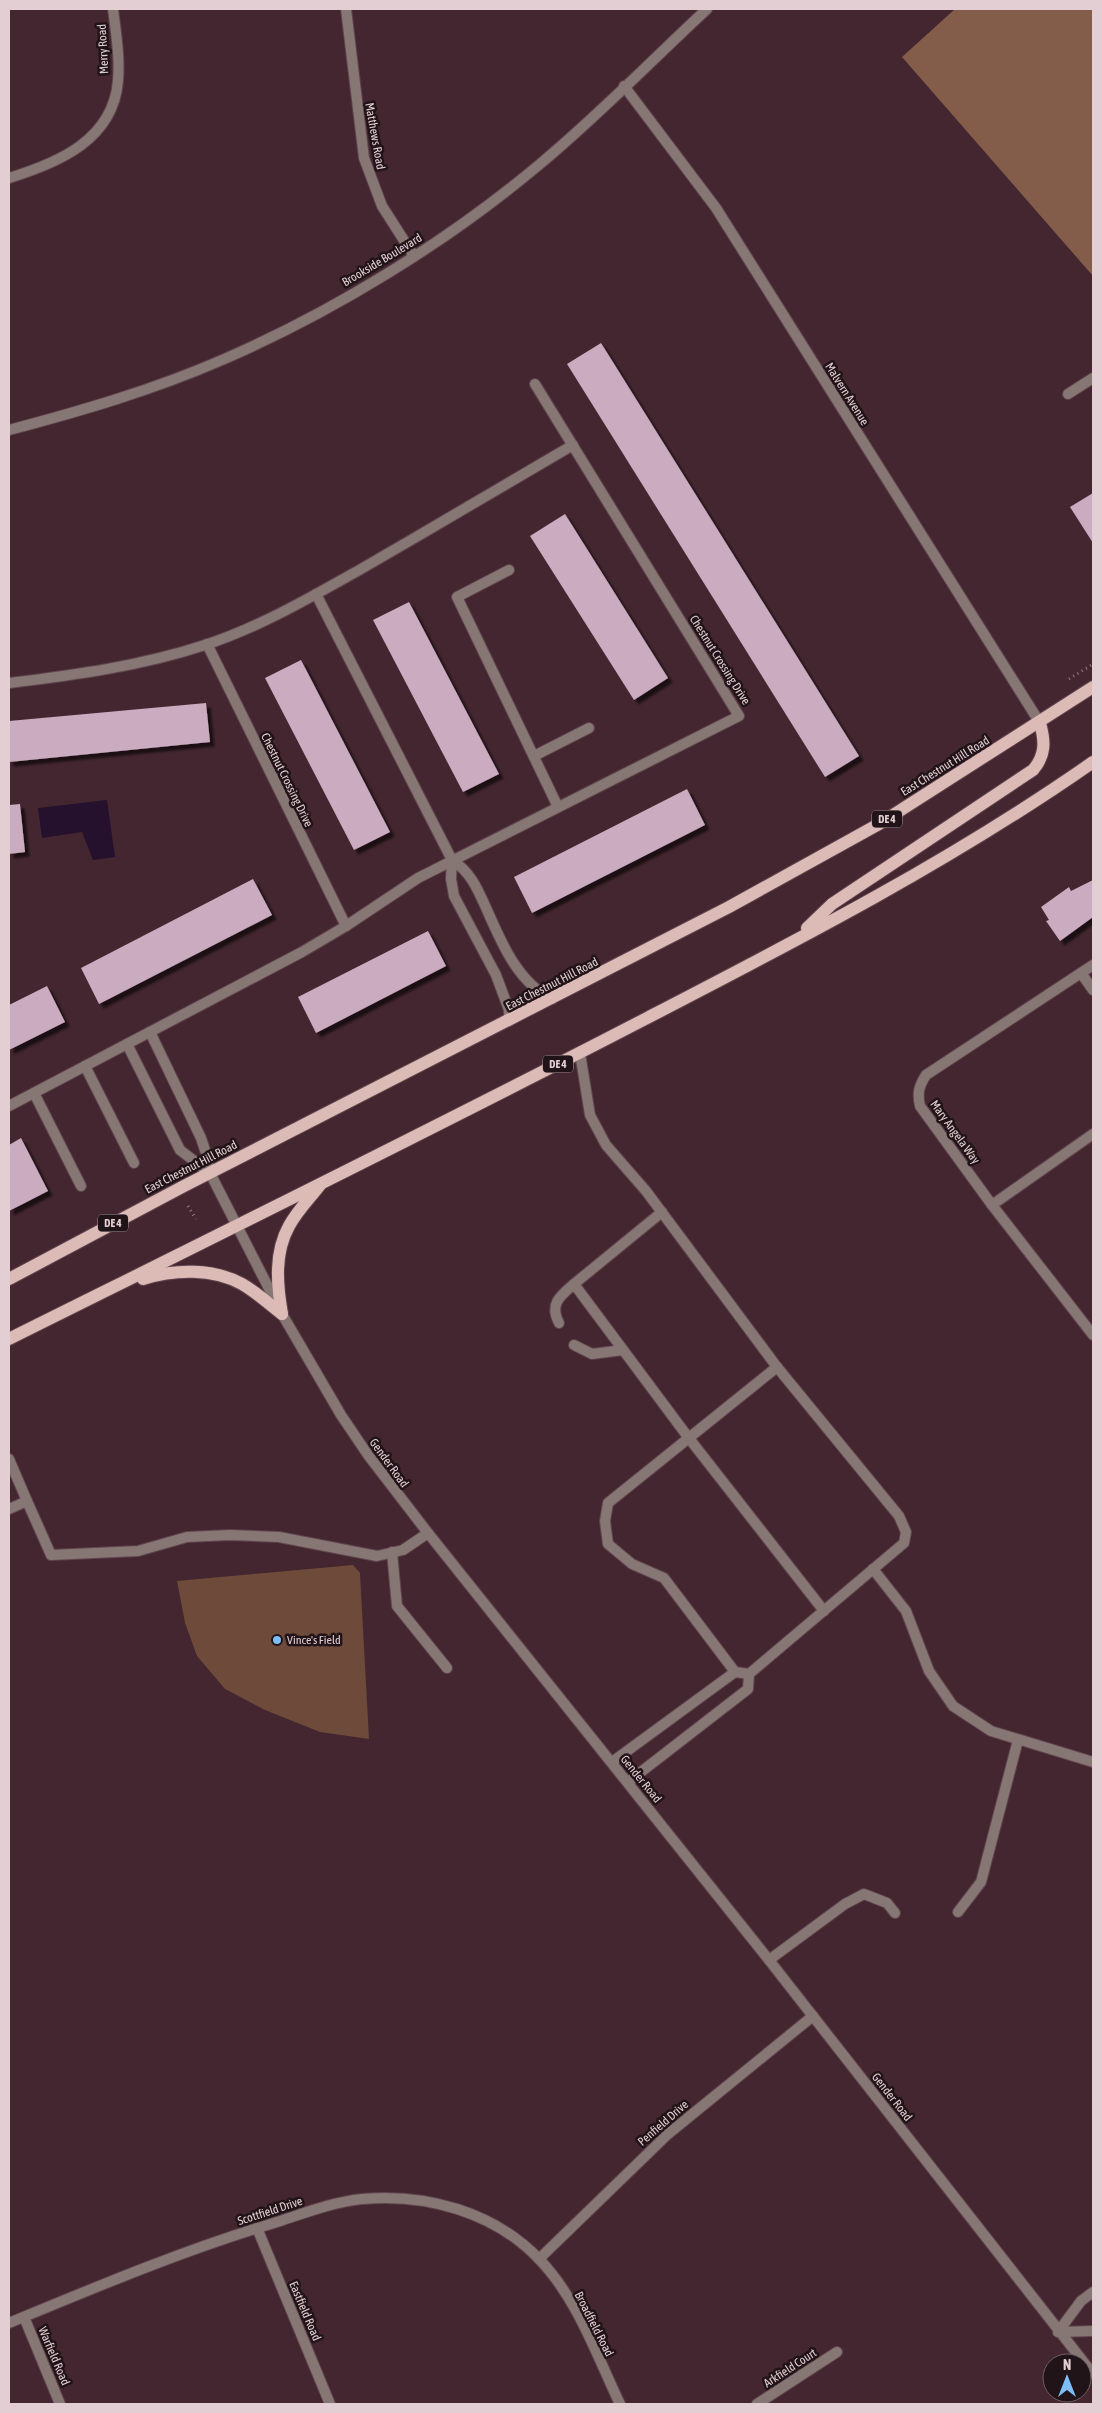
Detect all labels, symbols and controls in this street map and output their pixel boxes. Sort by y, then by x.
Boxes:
street label: Merry Road [95,24,111,74]
street label: Matthews Road [362,101,388,171]
street label: Brookside Boulevard [340,231,424,289]
street label: Malvern Avenue [822,360,872,428]
street label: Chestnut Crossing Drive [687,613,753,707]
street label: Chestnut Crossing Drive [258,731,316,829]
street label: East Chestnut Hill Road [898,733,992,799]
road number: DE 4 [872,811,902,828]
street label: East Chestnut Hill Road [503,955,601,1013]
road number: DE 4 [543,1056,573,1072]
street label: Mary Angela Way [927,1098,983,1167]
street label: East Chestnut Hill Road [142,1138,240,1196]
road number: DE 4 [98,1214,128,1232]
street label: Gender Road [367,1436,411,1490]
place label: Vince's Field [287,1633,341,1647]
marker: Vince's Field [271,1634,283,1646]
street label: Gender Road [618,1753,664,1805]
street label: Gender Road [869,2070,915,2124]
street label: Penfield Drive [635,2097,691,2149]
street label: Scottfield Drive [236,2194,304,2228]
street label: Eastfield Road [286,2279,324,2343]
street label: Broadfield Road [572,2289,616,2359]
street label: Warfield Road [35,2325,73,2387]
street label: Arkfield Court [761,2345,820,2390]
north arrow [1042,2353,1092,2403]
text: N [1063,2357,1071,2373]

